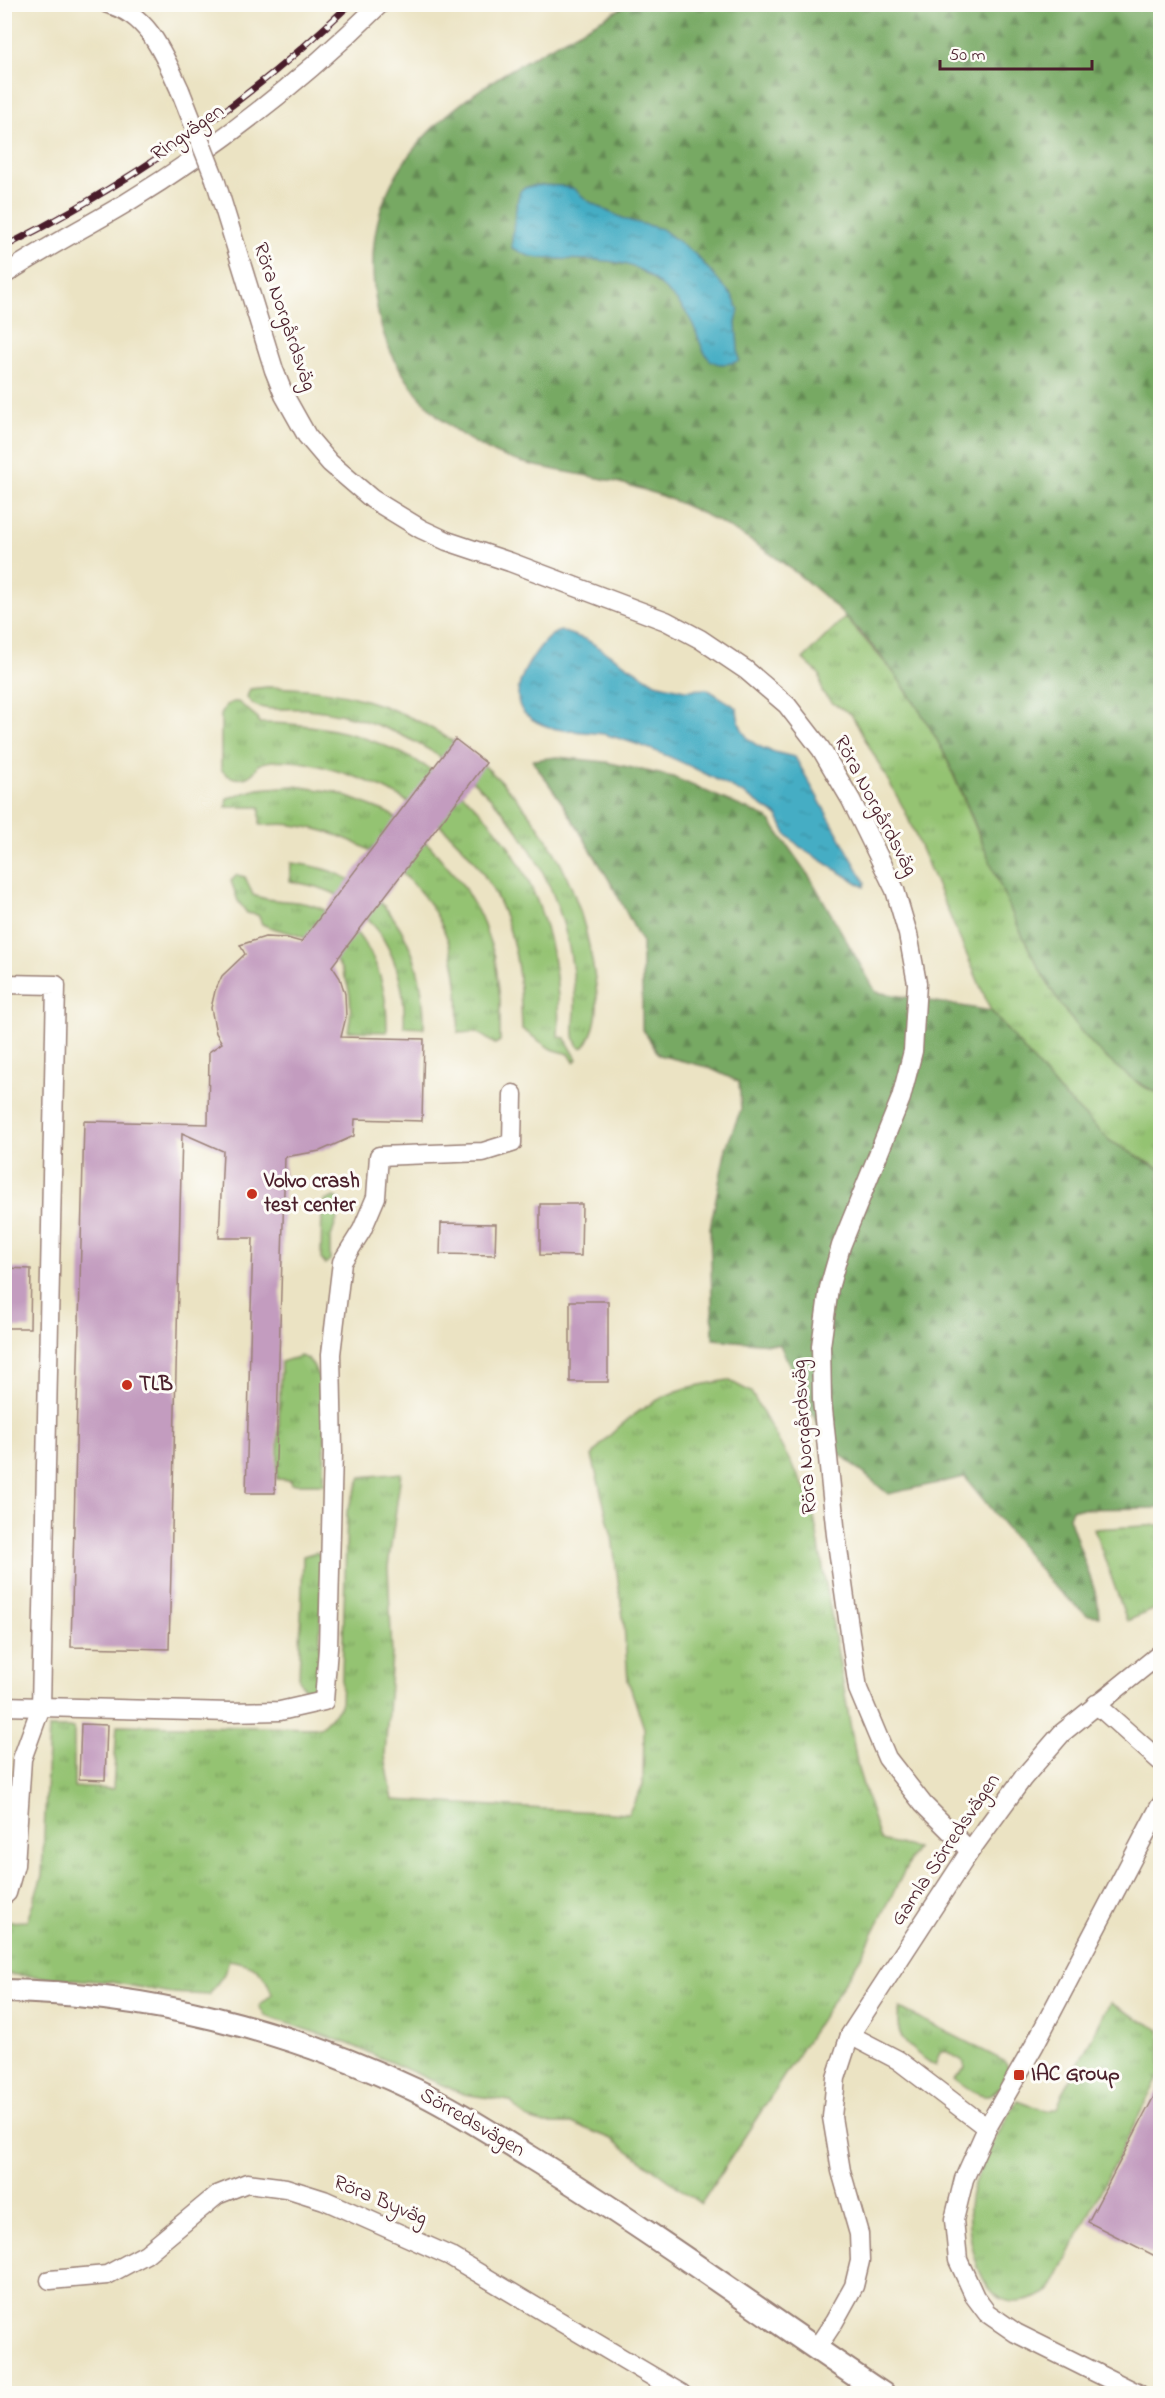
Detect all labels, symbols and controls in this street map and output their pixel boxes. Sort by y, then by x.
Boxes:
scale bar [940,33,1092,71]
text: 50 m [949,43,986,69]
street label: Ringvägen [145,97,232,171]
street label: Röra Norgårdsväg [243,239,323,396]
street label: Röra Norgårdsväg [824,730,925,883]
place label: Volvo crash test center [263,1167,360,1221]
marker: Volvo crash test center [245,1187,259,1201]
street label: Röra Norgårdsväg [785,1358,827,1515]
place label: TLB [139,1370,173,1400]
marker: TLB [120,1378,134,1392]
street label: Gamla Sörredsvägen [884,1768,1010,1933]
place label: IAC Group [1031,2060,1120,2090]
marker: IAC Group [1012,2068,1026,2082]
street label: Sörredsvägen [413,2081,530,2167]
street label: Röra Byväg [328,2168,432,2236]

